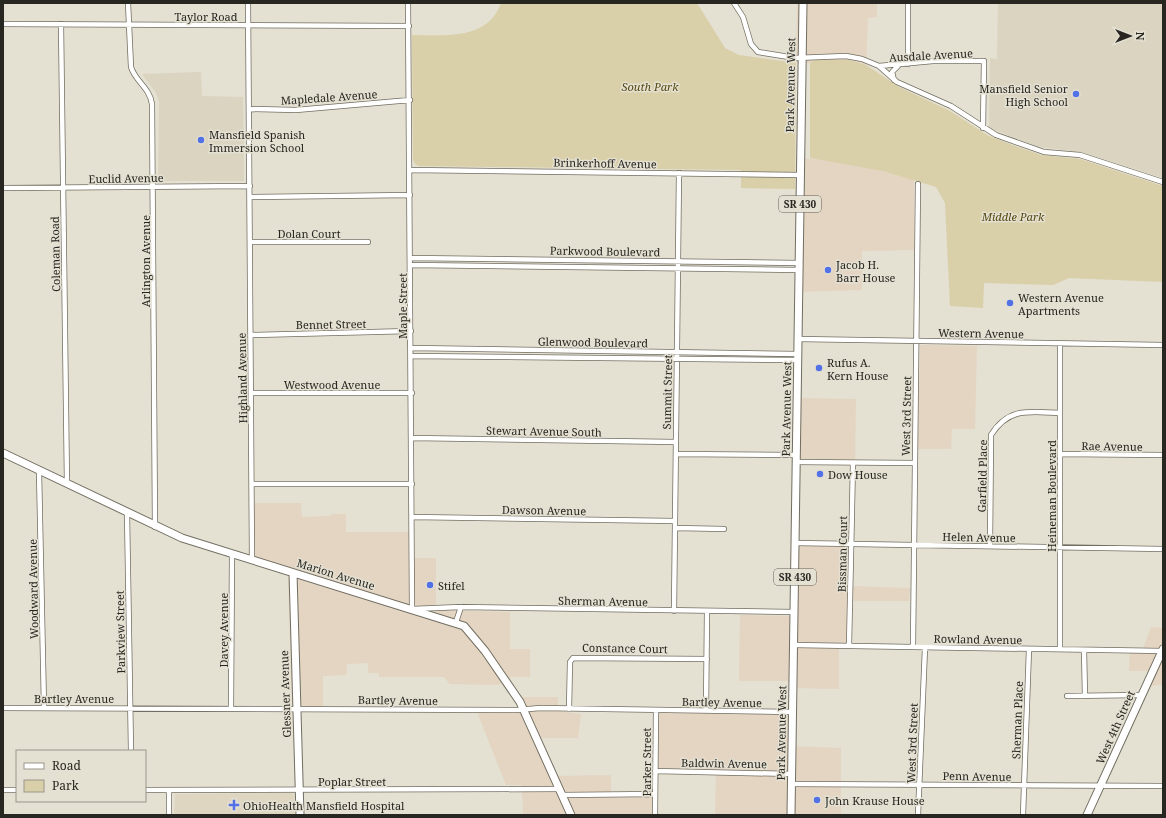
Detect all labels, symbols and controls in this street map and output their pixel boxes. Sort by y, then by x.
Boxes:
street label: Taylor Road [175,9,238,24]
north arrow [1110,16,1150,56]
text: N [1133,32,1148,41]
street label: Park Avenue West [782,37,798,133]
street label: Ausdale Avenue [889,45,973,65]
park label: South Park [622,79,679,94]
place label: Mansfield Senior High School [979,81,1069,109]
street label: Mapledale Avenue [280,86,378,108]
marker: Mansfield Senior High School [1071,89,1081,99]
place label: Mansfield Spanish Immersion School [209,127,305,155]
marker: Mansfield Spanish Immersion School [196,135,206,145]
street label: Brinkerhoff Avenue [553,155,657,171]
street label: Euclid Avenue [88,170,164,186]
road number: SR 430 [779,196,821,212]
park label: Middle Park [981,209,1045,224]
street label: Arlington Avenue [138,215,153,307]
street label: Coleman Road [47,216,63,292]
street label: Dolan Court [277,226,341,241]
street label: Parkwood Boulevard [550,243,661,259]
place label: Jacob H. Barr House [835,257,896,285]
marker: Jacob H. Barr House [823,265,833,275]
street label: Maple Street [395,273,410,339]
place label: Western Avenue Apartments [1018,290,1104,318]
marker: Western Avenue Apartments [1005,298,1015,308]
street label: Bennet Street [296,316,367,332]
street label: Western Avenue [938,325,1024,341]
street label: Highland Avenue [234,332,250,424]
street label: Glenwood Boulevard [538,334,649,350]
street label: Summit Street [659,354,675,429]
place label: Rufus A. Kern House [827,355,889,383]
street label: Park Avenue West [778,361,794,457]
marker: Rufus A. Kern House [814,363,824,373]
street label: West 3rd Street [898,376,914,456]
street label: Westwood Avenue [284,377,380,392]
street label: Stewart Avenue South [486,422,602,440]
street label: Rae Avenue [1081,438,1143,454]
street label: Garfield Place [974,439,990,513]
street label: Heineman Boulevard [1044,440,1059,552]
place label: Dow House [828,467,888,482]
marker: Dow House [815,469,825,479]
street label: Dawson Avenue [502,502,586,518]
street label: Bissman Court [834,516,850,592]
street label: Helen Avenue [942,529,1016,545]
street label: Woodward Avenue [25,539,41,639]
street label: Marion Avenue [295,555,377,593]
road number: SR 430 [774,569,816,585]
place label: Stifel [438,578,465,593]
marker: Stifel [425,580,435,590]
street label: Parkview Street [112,590,128,674]
street label: Davey Avenue [216,592,231,667]
street label: Sherman Avenue [558,593,648,609]
street label: Rowland Avenue [934,631,1023,647]
street label: Constance Court [582,640,668,656]
street label: Glessner Avenue [276,650,294,738]
street label: Sherman Place [1008,681,1026,759]
street label: Park Avenue West [773,685,789,781]
street label: West 4th Street [1092,688,1138,766]
street label: Bartley Avenue [34,691,114,706]
street label: Bartley Avenue [358,692,438,708]
street label: Bartley Avenue [682,694,762,710]
street label: West 3rd Street [903,703,921,783]
street label: Parker Street [639,727,654,796]
legend [16,750,146,802]
street label: Baldwin Avenue [681,755,767,771]
text: Road [52,757,82,774]
street label: Penn Avenue [942,768,1012,784]
street label: Poplar Street [318,774,386,789]
text: Park [52,777,80,794]
place label: John Krause House [824,793,925,808]
marker: John Krause House [812,795,822,805]
place label: OhioHealth Mansfield Hospital [243,798,405,813]
marker: OhioHealth Mansfield Hospital [228,799,240,811]

